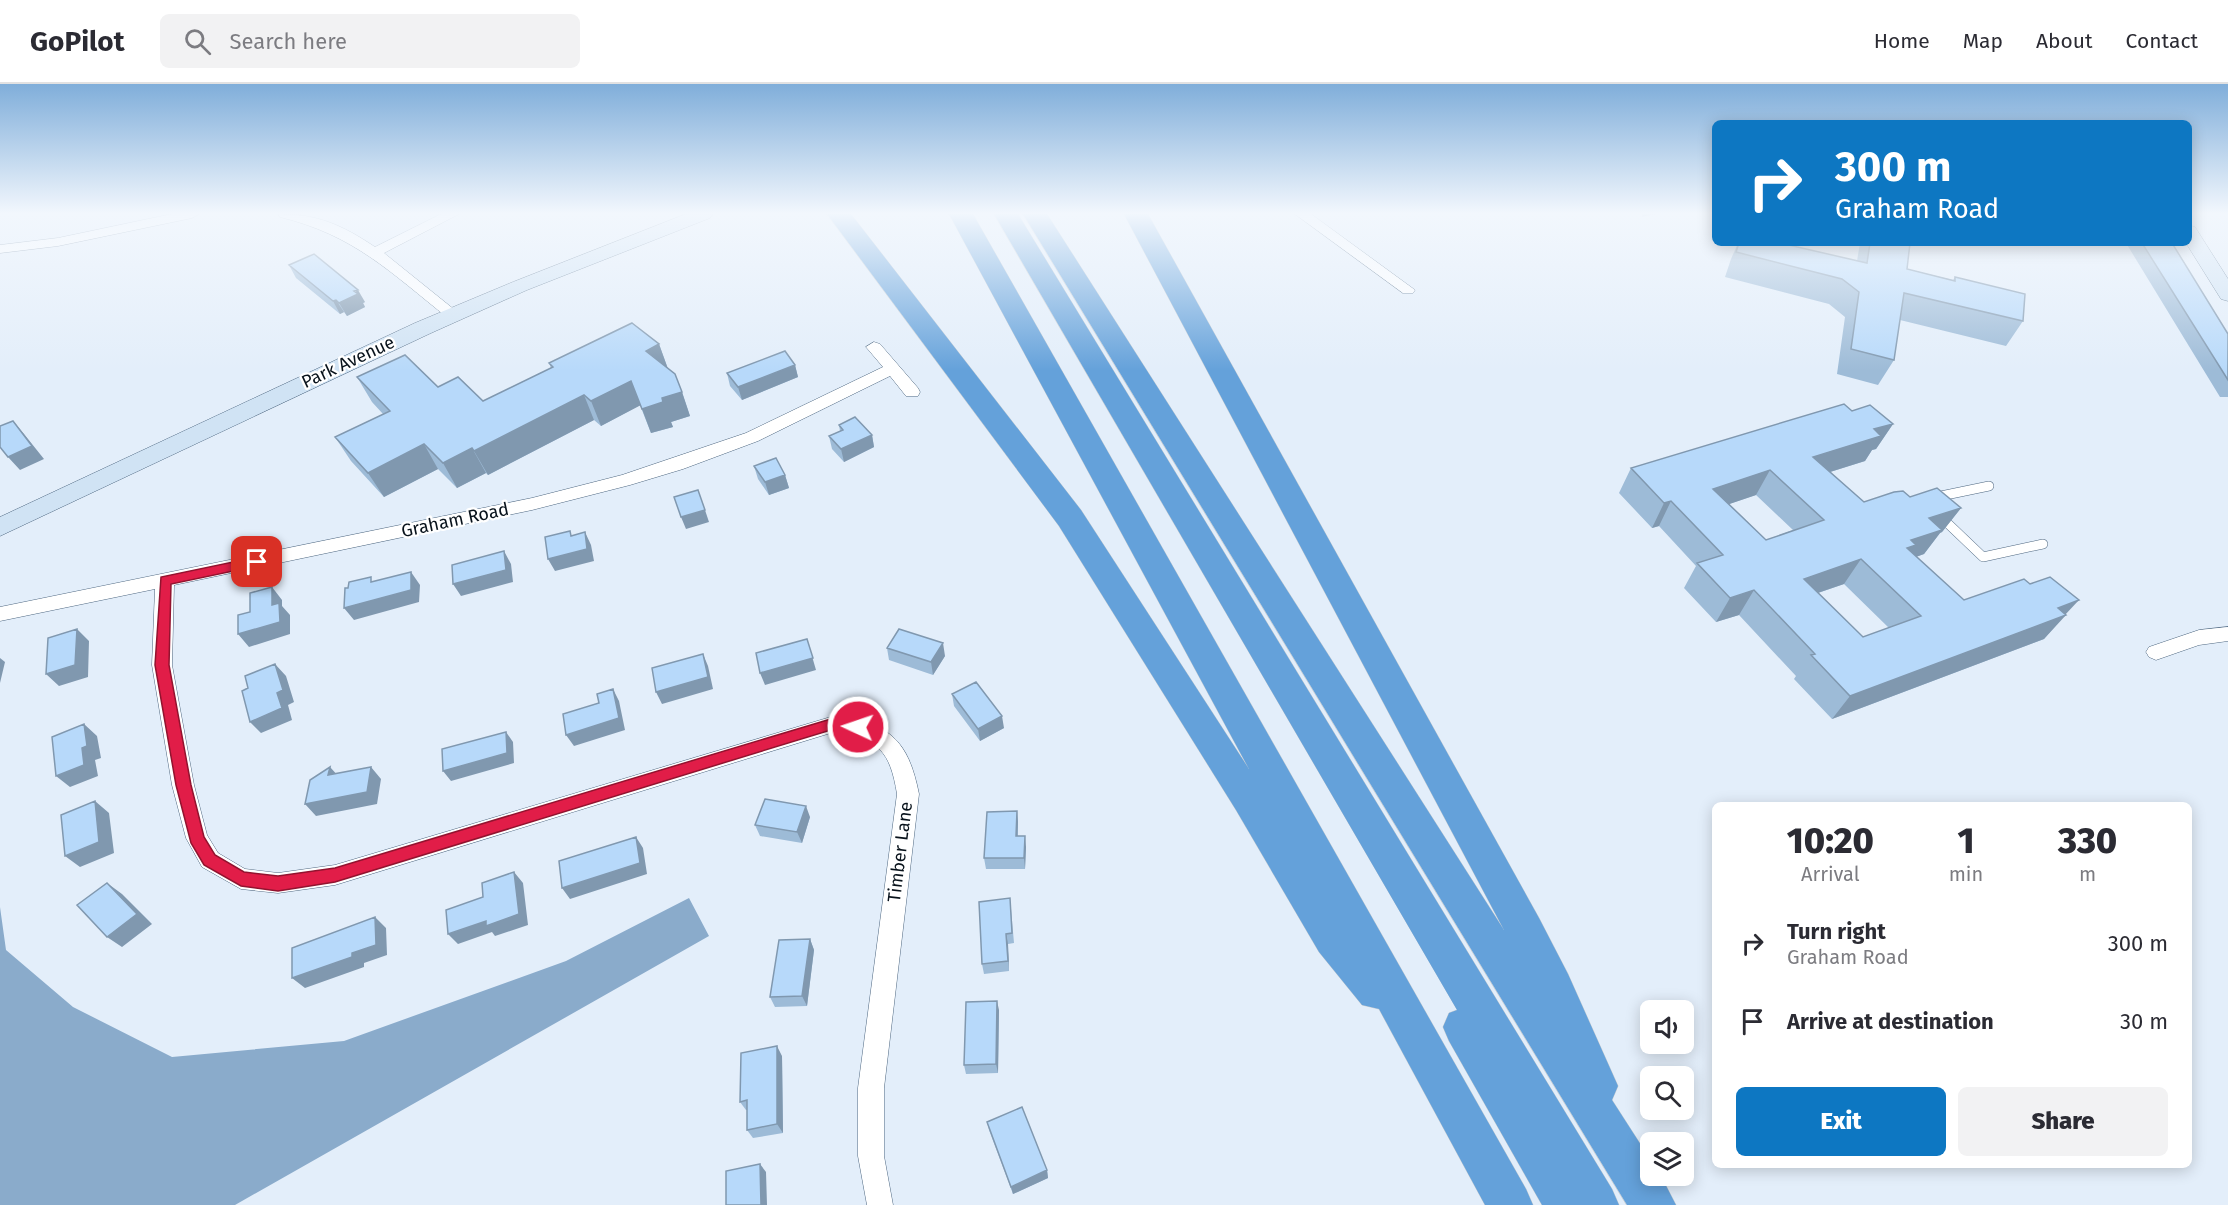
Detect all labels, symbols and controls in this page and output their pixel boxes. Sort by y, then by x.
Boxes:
search box [160,14,580,68]
text: GoPilot [30,25,124,58]
icon: search [181,25,214,58]
text: Search here [229,28,347,55]
text: Home [1874,28,1930,54]
text: Map [1963,28,2003,54]
text: About [2036,28,2093,54]
text: Contact [2126,28,2198,54]
text: 300 m [1835,142,1951,192]
icon: right [1736,144,1814,222]
text: Graham Road [1835,193,1999,225]
street label: Park Avenue [298,331,398,393]
street label: Graham Road [399,498,511,542]
pin [231,536,282,587]
icon: arrive [240,545,273,578]
position arrow [826,695,890,759]
street label: Timber Lane [883,801,917,903]
text: 10:20 [1787,819,1874,863]
text: 1 [1957,819,1975,863]
text: 330 [2058,819,2117,863]
text: Arrival [1801,862,1860,886]
text: min [1949,862,1983,886]
text: m [2079,862,2096,886]
text: Turn right [1787,918,1886,945]
icon: right [1736,927,1769,960]
text: 300 m [2108,930,2168,957]
text: Graham Road [1787,945,1909,969]
map controls [1640,1000,1694,1186]
button: sound [1640,1000,1694,1054]
icon: arrive [1736,1005,1769,1038]
text: Arrive at destination [1787,1008,1994,1035]
text: 30 m [2120,1008,2168,1035]
button: search [1640,1066,1694,1120]
button: Exit [1736,1087,1946,1156]
button: Share [1958,1087,2168,1156]
button: layers [1640,1132,1694,1186]

